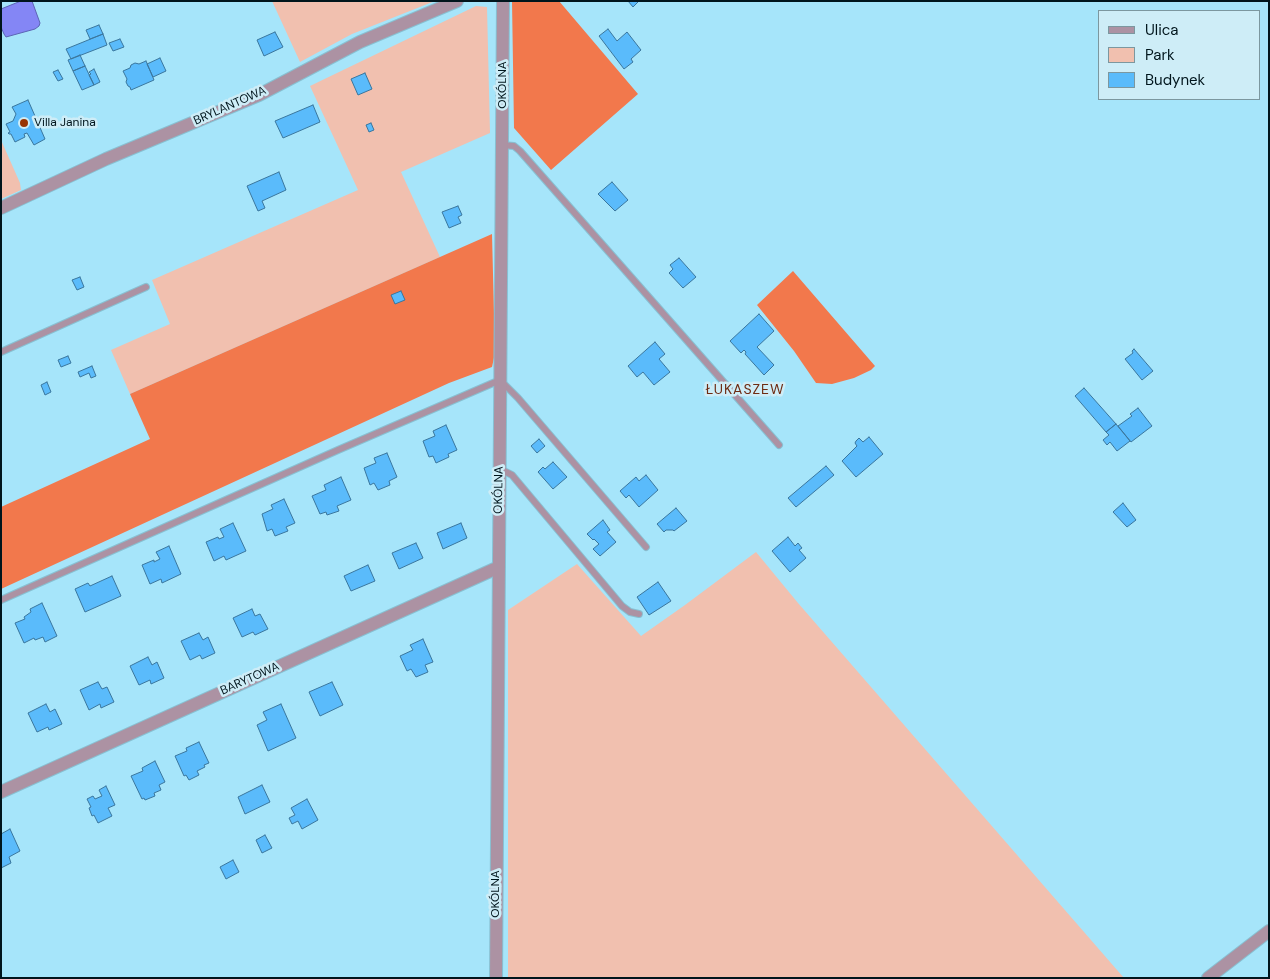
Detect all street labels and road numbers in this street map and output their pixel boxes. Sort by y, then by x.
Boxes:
street label: OKÓLNA [496,61,510,109]
street label: BRYLANTOWA [192,84,268,128]
street label: OKÓLNA [491,466,507,514]
street label: BARYTOWA [218,660,282,698]
street label: OKÓLNA [489,870,503,918]

